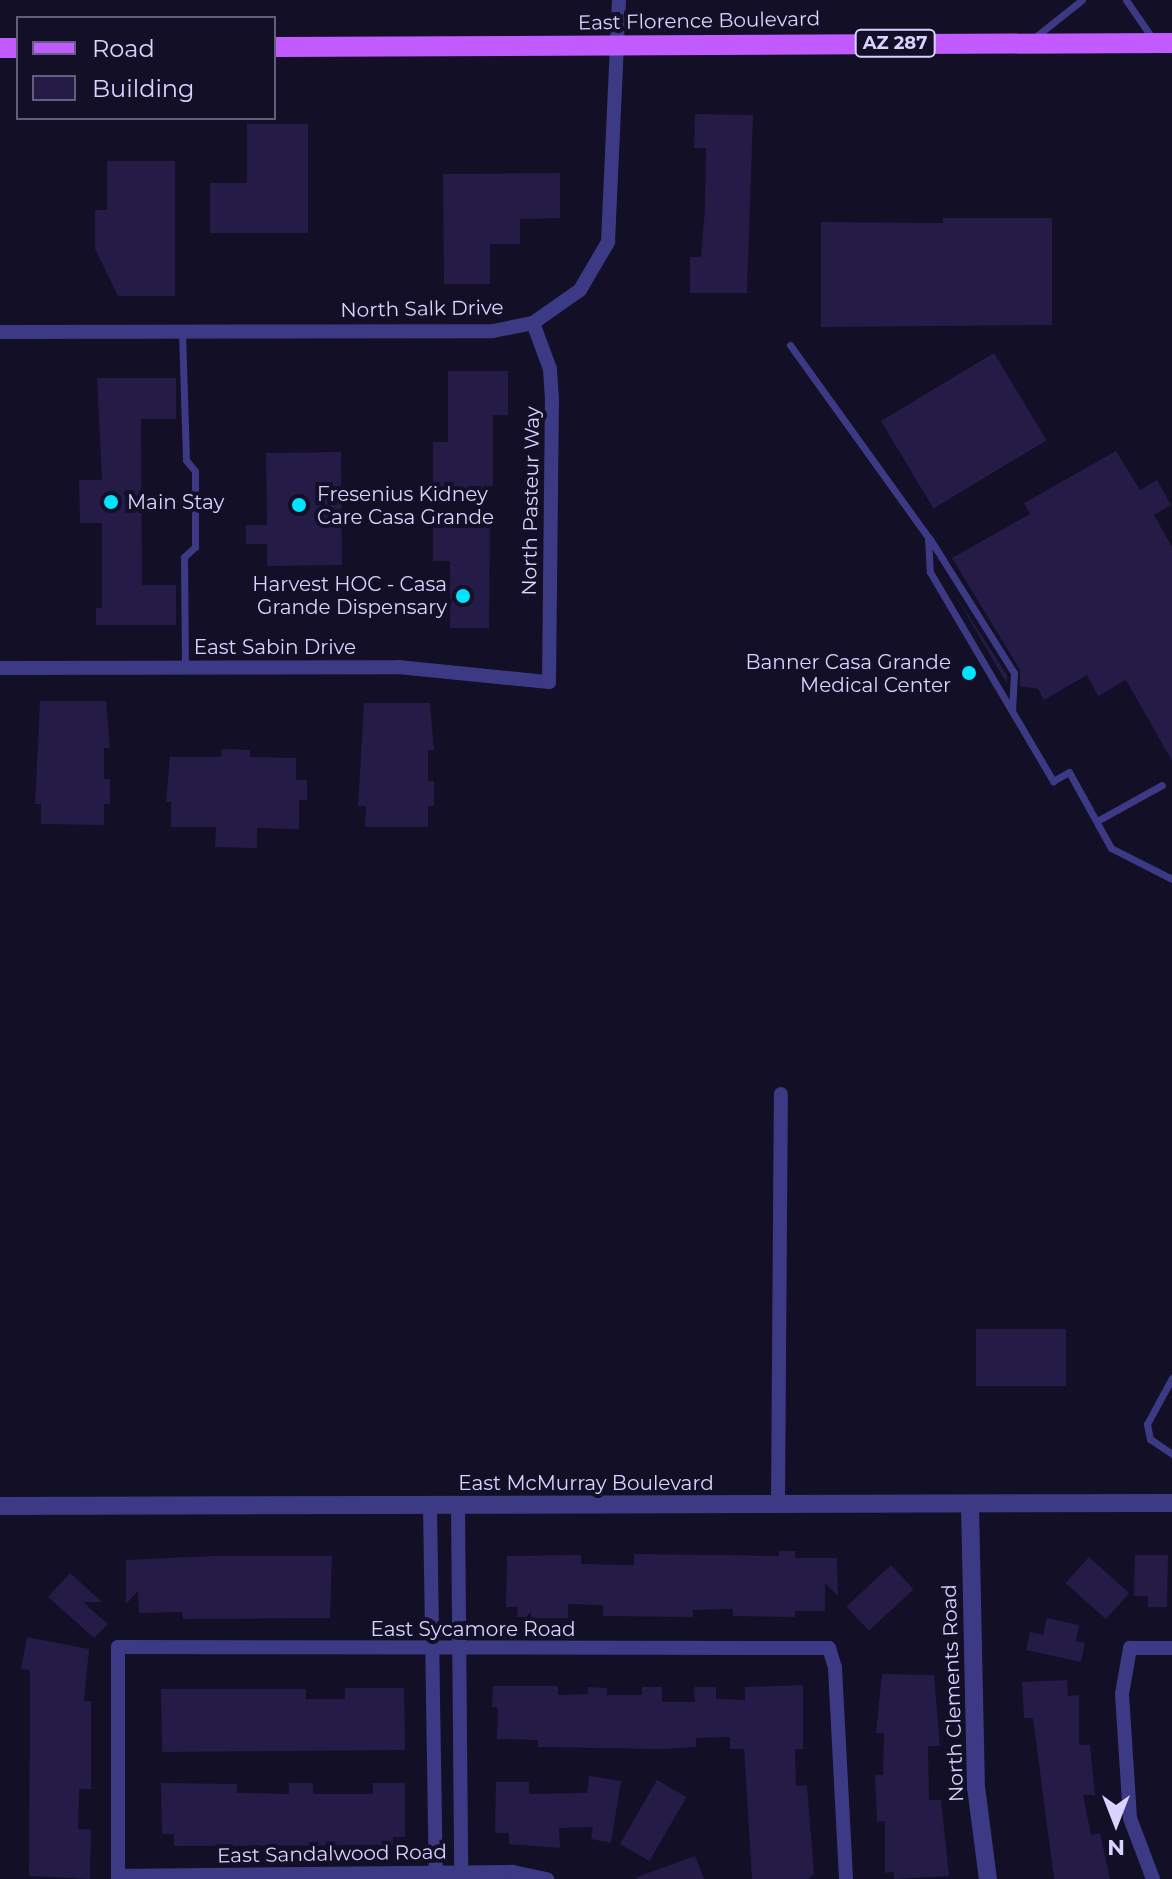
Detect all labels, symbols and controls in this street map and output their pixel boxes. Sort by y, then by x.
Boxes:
street label: East Florence Boulevard [578,7,820,35]
legend [16,16,276,120]
road number: AZ 287 [853,29,937,57]
text: Road [92,34,155,63]
text: Building [92,74,195,103]
street label: North Salk Drive [340,296,504,322]
street label: North Pasteur Way [517,406,545,596]
place label: Fresenius Kidney Care Casa Grande [317,482,494,529]
place label: Main Stay [127,490,224,514]
marker: Main Stay [102,493,120,511]
marker: Fresenius Kidney Care Casa Grande [288,494,310,516]
place label: Harvest HOC - Casa Grande Dispensary [252,572,447,619]
marker: Harvest HOC - Casa Grande Dispensary [454,587,472,605]
street label: East Sabin Drive [194,635,356,659]
place label: Banner Casa Grande Medical Center [745,650,951,697]
marker: Banner Casa Grande Medical Center [958,662,980,684]
street label: East McMurray Boulevard [458,1471,714,1495]
street label: North Clements Road [937,1584,969,1802]
street label: East Sycamore Road [370,1617,576,1641]
north arrow [1076,1783,1156,1863]
text: N [1107,1834,1125,1861]
street label: East Sandalwood Road [217,1840,447,1868]

